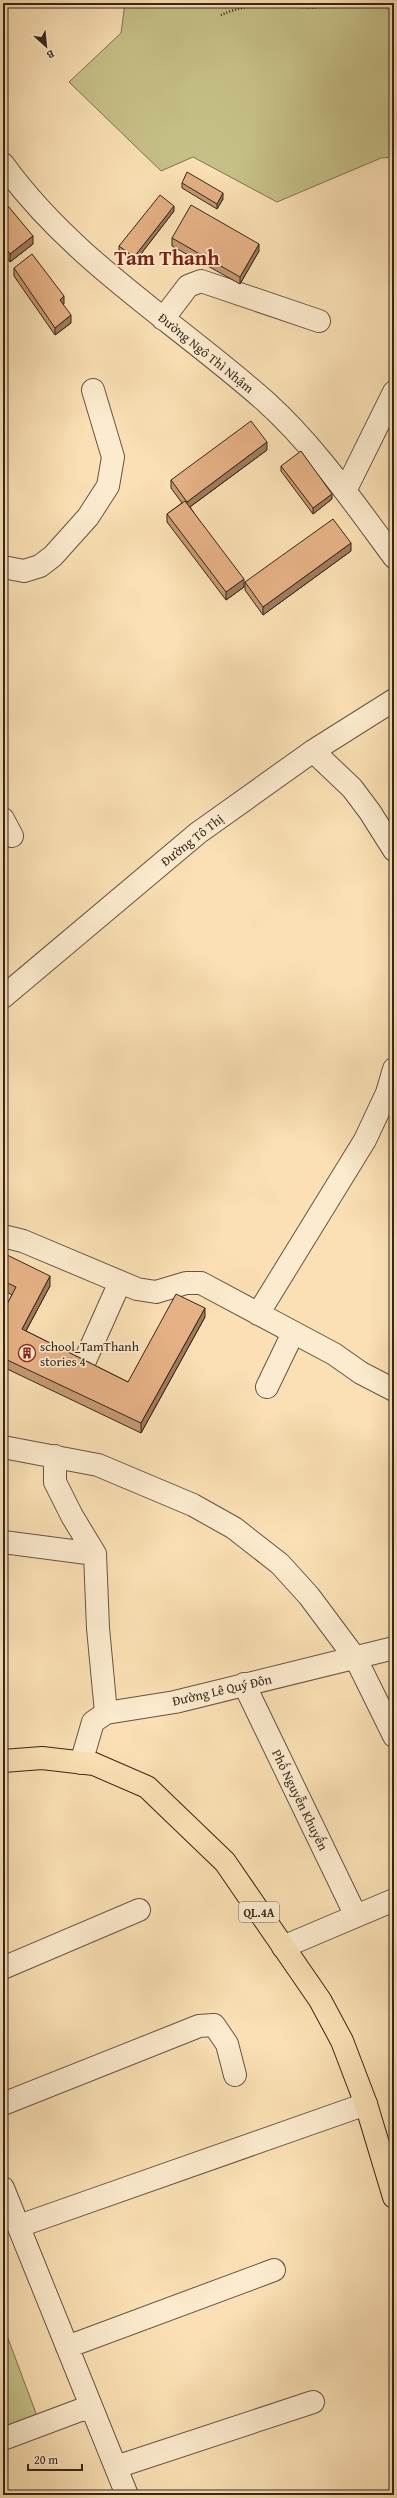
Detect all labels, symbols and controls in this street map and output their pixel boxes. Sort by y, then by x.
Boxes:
north arrow [26,26,66,66]
text: B [44,46,57,64]
district label: Tam Thanh [114,242,220,273]
street label: Đường Ngô Thì Nhậm [154,308,258,398]
street label: Đường Tô Thị [157,809,228,871]
place label: school_TamThanh stories 4 [40,1337,140,1371]
building icon: school_TamThanh stories 4 [17,1343,37,1363]
street label: Đường Lê Quý Đôn [170,1669,274,1711]
street label: Phố Nguyễn Khuyến [267,1746,333,1854]
road number: QL.4A [239,1902,279,1922]
scale bar [28,2446,82,2472]
text: 20 m [34,2451,58,2468]

